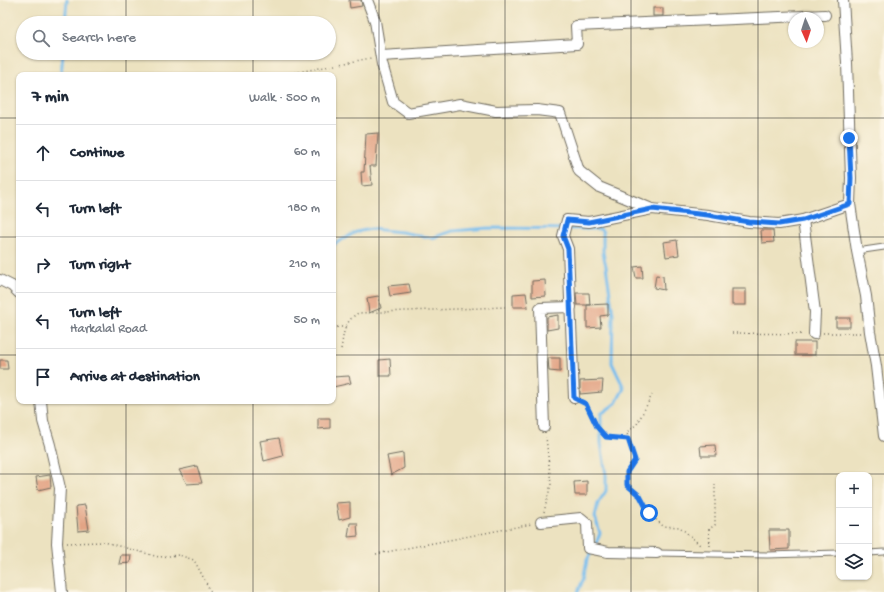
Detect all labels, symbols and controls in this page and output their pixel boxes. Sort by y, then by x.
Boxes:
north arrow [788,12,824,48]
search box [16,16,336,60]
icon: search [30,27,52,49]
text: Search here [62,29,136,47]
text: 7 min [32,88,69,108]
text: Walk · 500 m [249,91,320,106]
route end [840,129,858,147]
icon: ahead [32,142,54,164]
text: Continue [70,144,124,162]
text: 60 m [294,145,320,160]
icon: left [32,198,54,220]
text: Turn left [70,200,121,218]
text: 180 m [288,201,320,216]
icon: right [32,254,54,276]
text: Turn right [70,256,130,274]
text: 210 m [289,257,320,272]
text: Turn left [70,304,121,322]
icon: left [32,310,54,332]
text: 50 m [293,313,320,328]
text: Harkalal Road [70,322,147,337]
icon: arrive [32,366,54,388]
text: Arrive at destination [70,368,200,386]
map controls [836,472,872,580]
button: + [836,472,872,508]
route start [640,504,658,522]
button: − [836,508,872,544]
button: layers [836,544,872,580]

